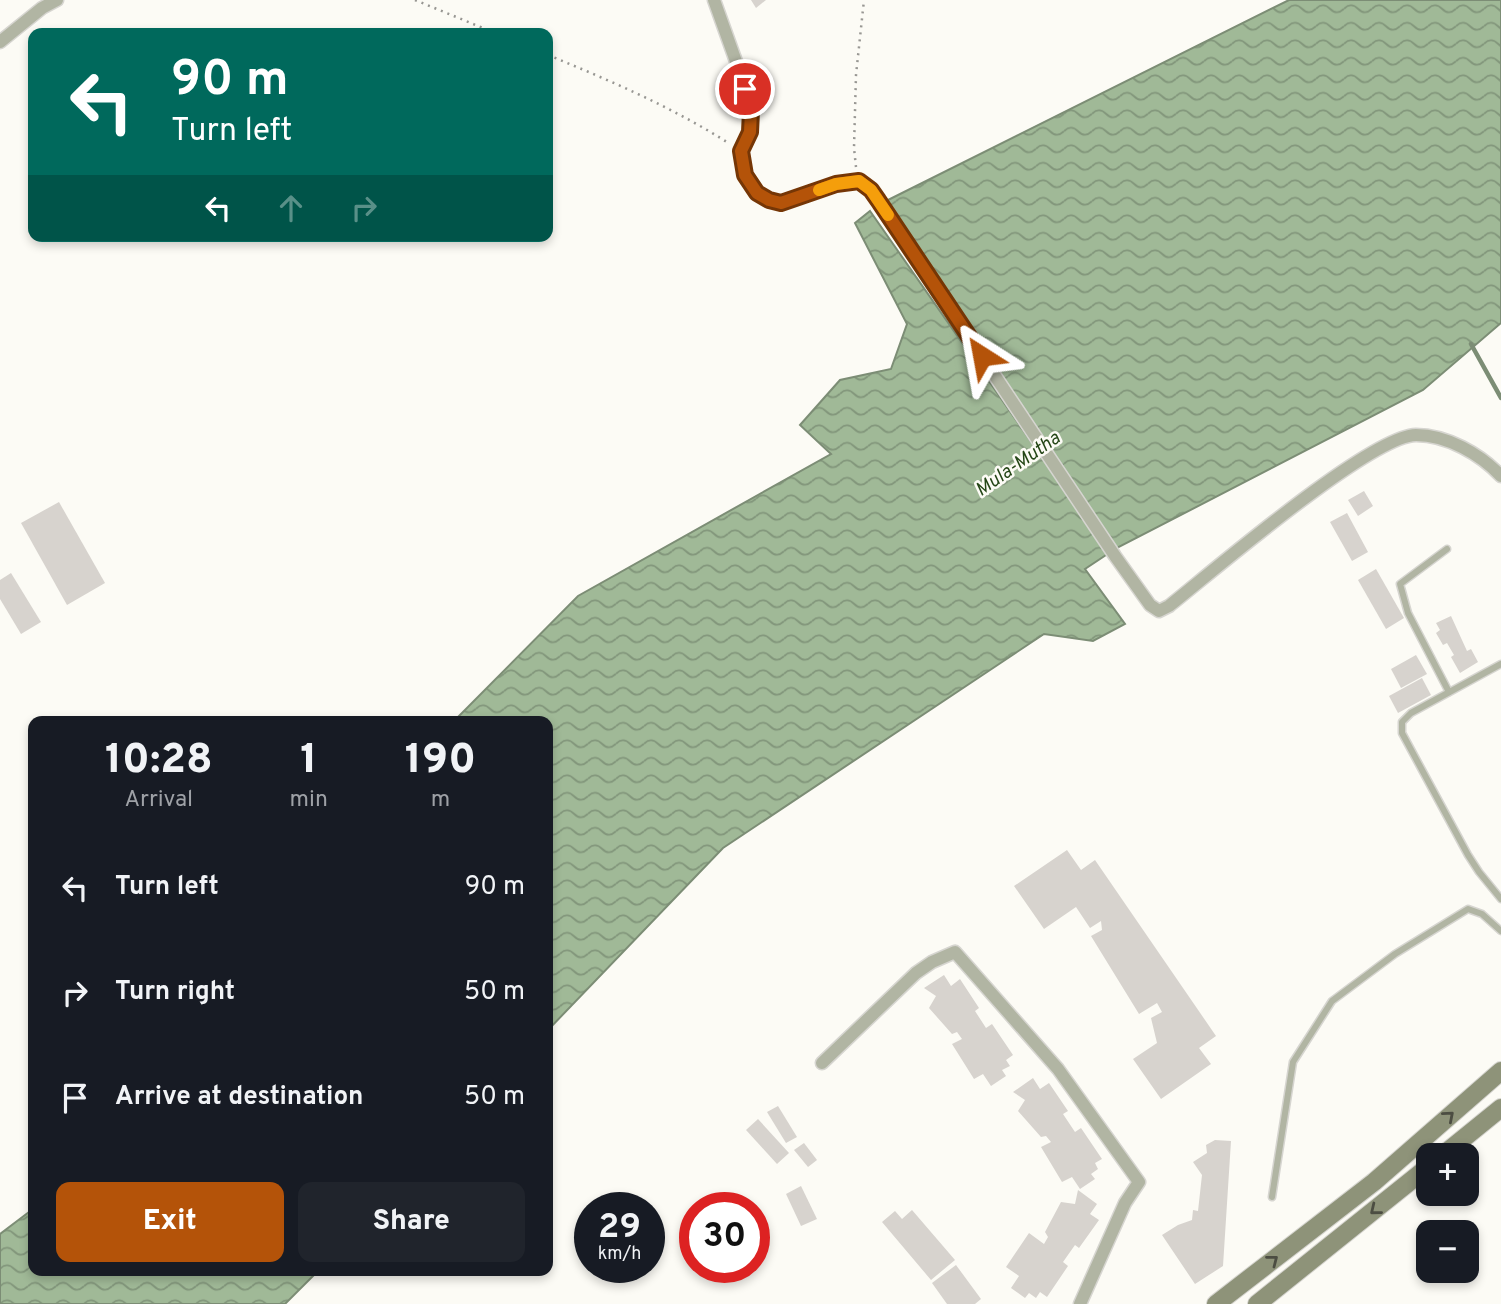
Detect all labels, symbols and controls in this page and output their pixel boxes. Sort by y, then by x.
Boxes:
text: 90 m [171,51,289,113]
icon: left [56,56,147,147]
pin [715,59,775,119]
icon: arrive [726,70,764,108]
text: Turn left [171,112,292,152]
icon: left [199,189,237,227]
icon: ahead [272,189,310,227]
icon: right [345,189,383,227]
position arrow [945,319,1019,393]
water label: Mula-Mutha [971,427,1065,503]
text: 10:28 [105,735,213,788]
text: 1 [300,735,317,788]
text: 190 [405,735,476,788]
text: Arrival [125,786,193,815]
text: min [290,786,328,815]
text: m [431,786,450,815]
icon: left [56,869,94,907]
text: Turn left [115,871,219,904]
text: 90 m [465,871,525,904]
icon: right [56,974,94,1012]
text: Turn right [115,976,235,1009]
text: 50 m [464,976,525,1009]
icon: arrive [56,1079,94,1117]
text: Arrive at destination [115,1081,363,1114]
text: 50 m [464,1081,525,1114]
one-way arrow [1441,1112,1454,1124]
map controls [1416,1143,1479,1283]
button: + [1416,1143,1479,1206]
button: Exit [56,1182,284,1262]
button: Share [298,1182,525,1262]
speed limit sign: 30 [679,1192,770,1283]
one-way arrow [1371,1202,1383,1215]
text: 29 [598,1206,641,1250]
button: − [1416,1220,1479,1283]
text: km/h [598,1243,641,1266]
one-way arrow [1266,1255,1278,1268]

